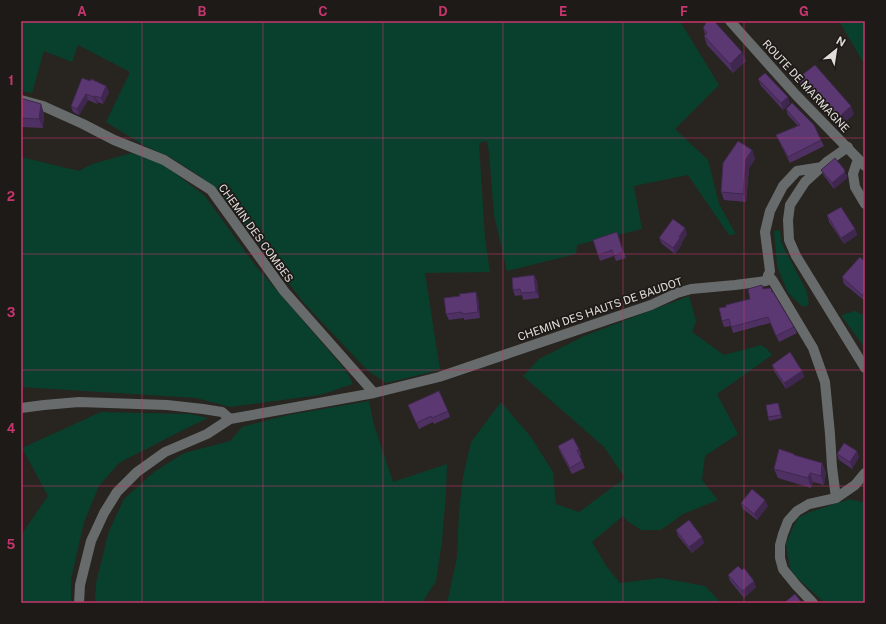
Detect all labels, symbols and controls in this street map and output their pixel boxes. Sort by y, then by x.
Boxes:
text: A [77,4,87,19]
text: B [198,4,207,19]
text: C [318,4,328,19]
text: D [438,4,448,19]
text: E [559,4,567,19]
text: F [680,4,688,19]
text: G [799,4,809,19]
north arrow [816,30,856,70]
street label: ROUTE DE MARMAGNE [760,37,852,135]
text: 1 [8,73,14,88]
street label: CHEMIN DES COMBES [216,182,296,284]
text: 2 [7,189,15,204]
street label: CHEMIN DES HAUTS DE BAUDOT [516,275,684,343]
text: 3 [7,305,16,320]
text: 4 [7,421,16,436]
text: 5 [7,537,16,552]

